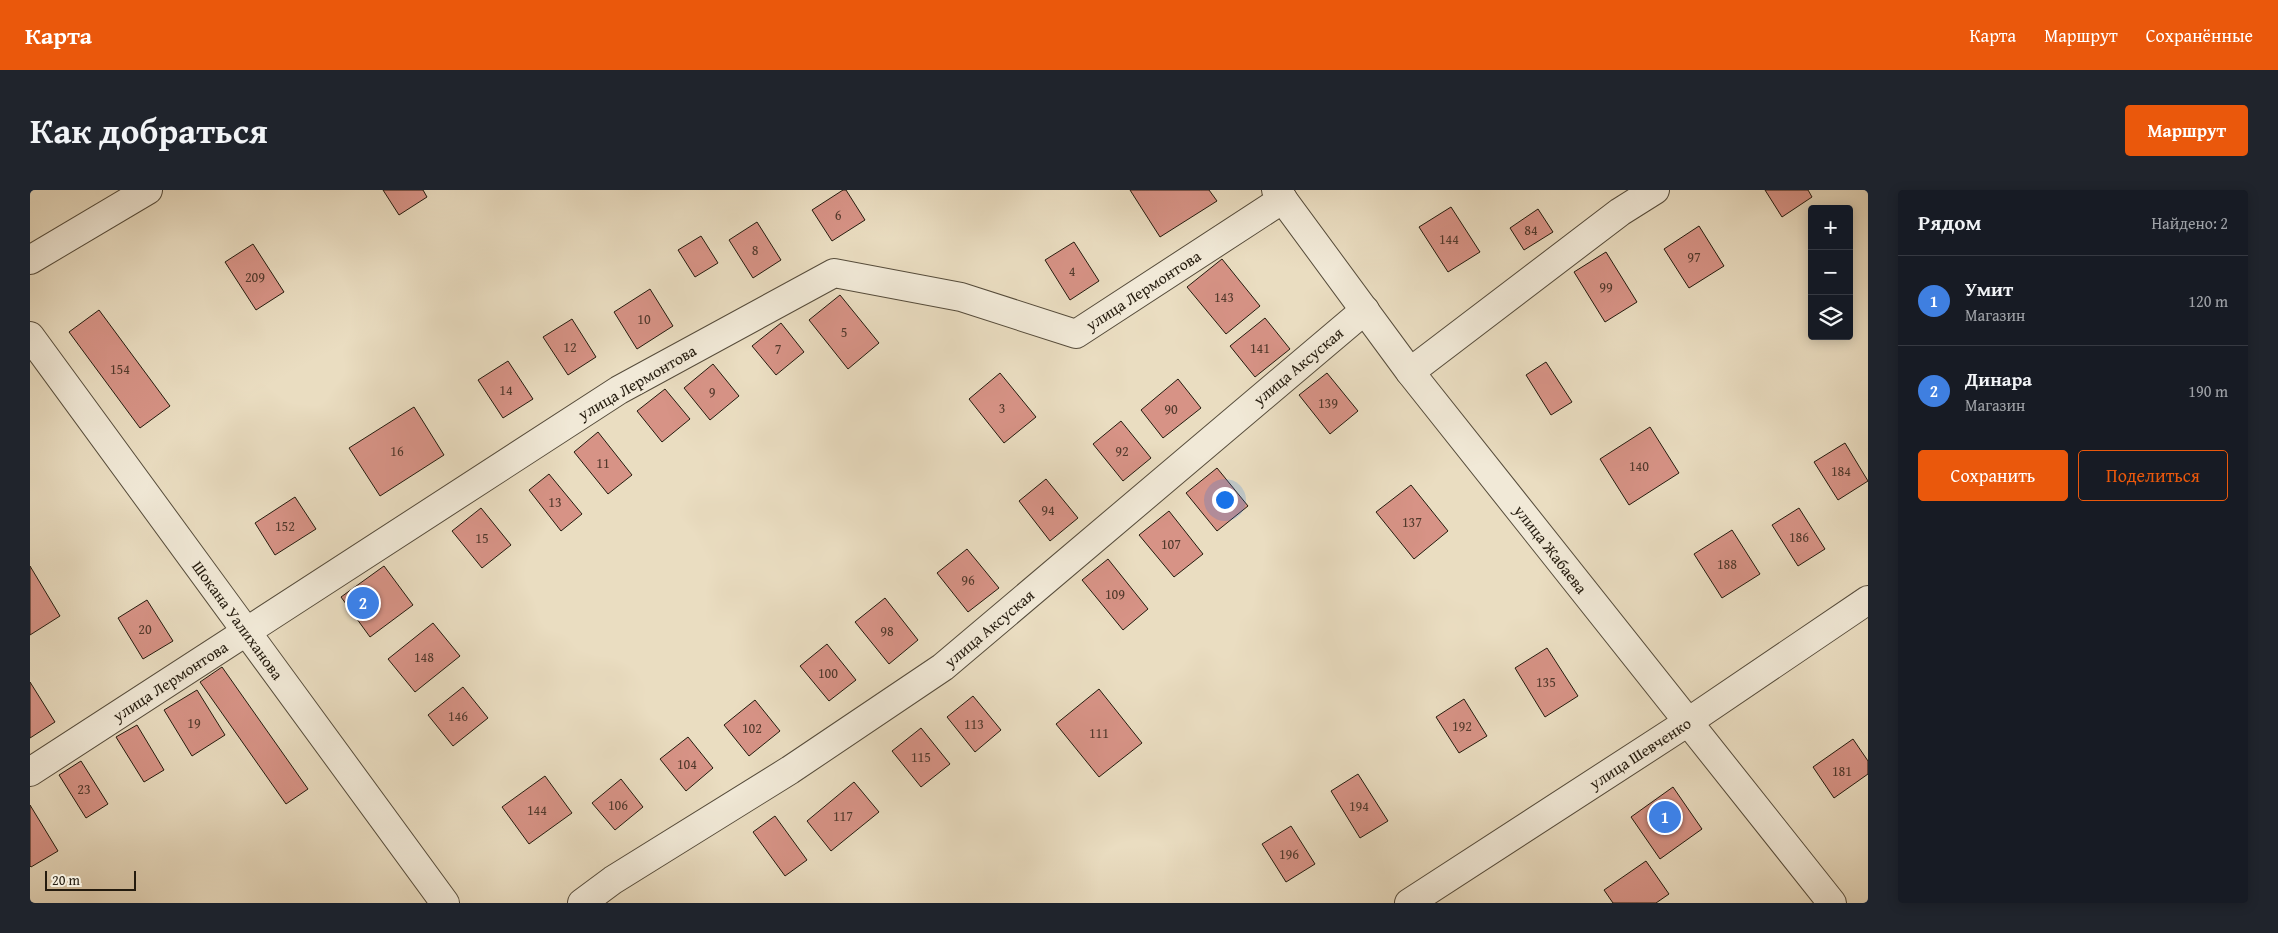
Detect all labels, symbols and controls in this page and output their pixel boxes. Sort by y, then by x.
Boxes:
text: Карта [25,18,92,53]
text: Карта [1970,22,2016,49]
text: Маршрут [2044,22,2118,49]
text: Сохранённые [2146,22,2253,49]
text: Как добраться [30,105,268,156]
button: Маршрут [2125,105,2248,156]
house number: 6 [835,205,842,225]
map controls [1808,205,1853,340]
button: + [1808,205,1853,250]
text: Рядом [1918,207,1981,238]
text: Найдено: 2 [2151,211,2228,235]
house number: 84 [1524,220,1538,240]
house number: 144 [1439,229,1459,249]
house number: 8 [752,240,759,260]
street label: улица Лермонтова [1080,243,1206,337]
house number: 97 [1687,247,1701,267]
button: − [1808,250,1853,295]
house number: 4 [1069,261,1076,281]
house number: 209 [245,267,265,287]
text: Умит [1965,275,2013,303]
house number: 99 [1599,277,1613,297]
house number: 143 [1214,287,1234,307]
text: 1 [1930,289,1938,313]
text: 120 m [2188,289,2228,313]
button: layers [1808,295,1853,340]
text: Магазин [1965,303,2025,327]
house number: 10 [637,309,651,329]
street label: улица Аксуская [1247,321,1348,412]
house number: 5 [841,322,847,342]
house number: 12 [563,337,577,357]
street label: улица Лермонтова [572,338,701,426]
house number: 141 [1250,338,1270,358]
house number: 7 [775,339,782,359]
house number: 154 [110,359,130,379]
text: Динара [1965,365,2032,393]
text: 2 [1930,379,1938,403]
text: 190 m [2188,379,2228,403]
house number: 14 [499,380,513,400]
house number: 9 [709,382,716,402]
house number: 139 [1318,393,1338,413]
text: Магазин [1965,393,2025,417]
house number: 3 [999,398,1005,418]
house number: 90 [1164,399,1178,419]
house number: 16 [390,441,404,461]
house number: 92 [1115,441,1129,461]
button: Сохранить [1918,450,2068,501]
button: Поделиться [2078,450,2228,501]
house number: 11 [596,453,610,473]
house number: 140 [1629,456,1649,476]
house number: 184 [1831,461,1851,481]
your location [1212,487,1238,513]
house number: 13 [548,492,562,512]
street label: улица Жабаева [1508,499,1594,599]
house number: 94 [1041,500,1055,520]
house number: 137 [1402,512,1422,532]
house number: 152 [275,516,295,536]
house number: 186 [1789,527,1809,547]
house number: 15 [475,528,489,548]
house number: 107 [1161,534,1181,554]
house number: 188 [1717,554,1737,574]
street label: Шокана Уалиханова [186,555,290,685]
house number: 96 [961,570,975,590]
street label: улица Аксуская [938,583,1039,674]
pin: 2 [347,584,379,622]
house number: 109 [1105,584,1125,604]
house number: 20 [138,619,152,639]
house number: 98 [880,621,894,641]
street label: улица Лермонтова [107,634,233,728]
house number: 148 [414,647,434,667]
house number: 100 [818,663,838,683]
house number: 135 [1536,672,1556,692]
house number: 146 [448,706,468,726]
street label: улица Шевченко [1583,711,1696,796]
house number: 19 [187,713,201,733]
house number: 113 [964,714,984,734]
house number: 192 [1452,716,1472,736]
house number: 102 [742,718,762,738]
house number: 111 [1089,723,1109,743]
house number: 115 [911,747,931,767]
house number: 104 [677,754,697,774]
house number: 181 [1832,761,1852,781]
house number: 23 [77,779,91,799]
house number: 106 [608,795,628,815]
house number: 194 [1349,796,1369,816]
pin: 1 [1649,798,1681,836]
house number: 144 [527,800,547,820]
house number: 117 [833,806,853,826]
house number: 196 [1279,844,1299,864]
scale bar [45,868,136,891]
text: 20 m [52,870,80,890]

